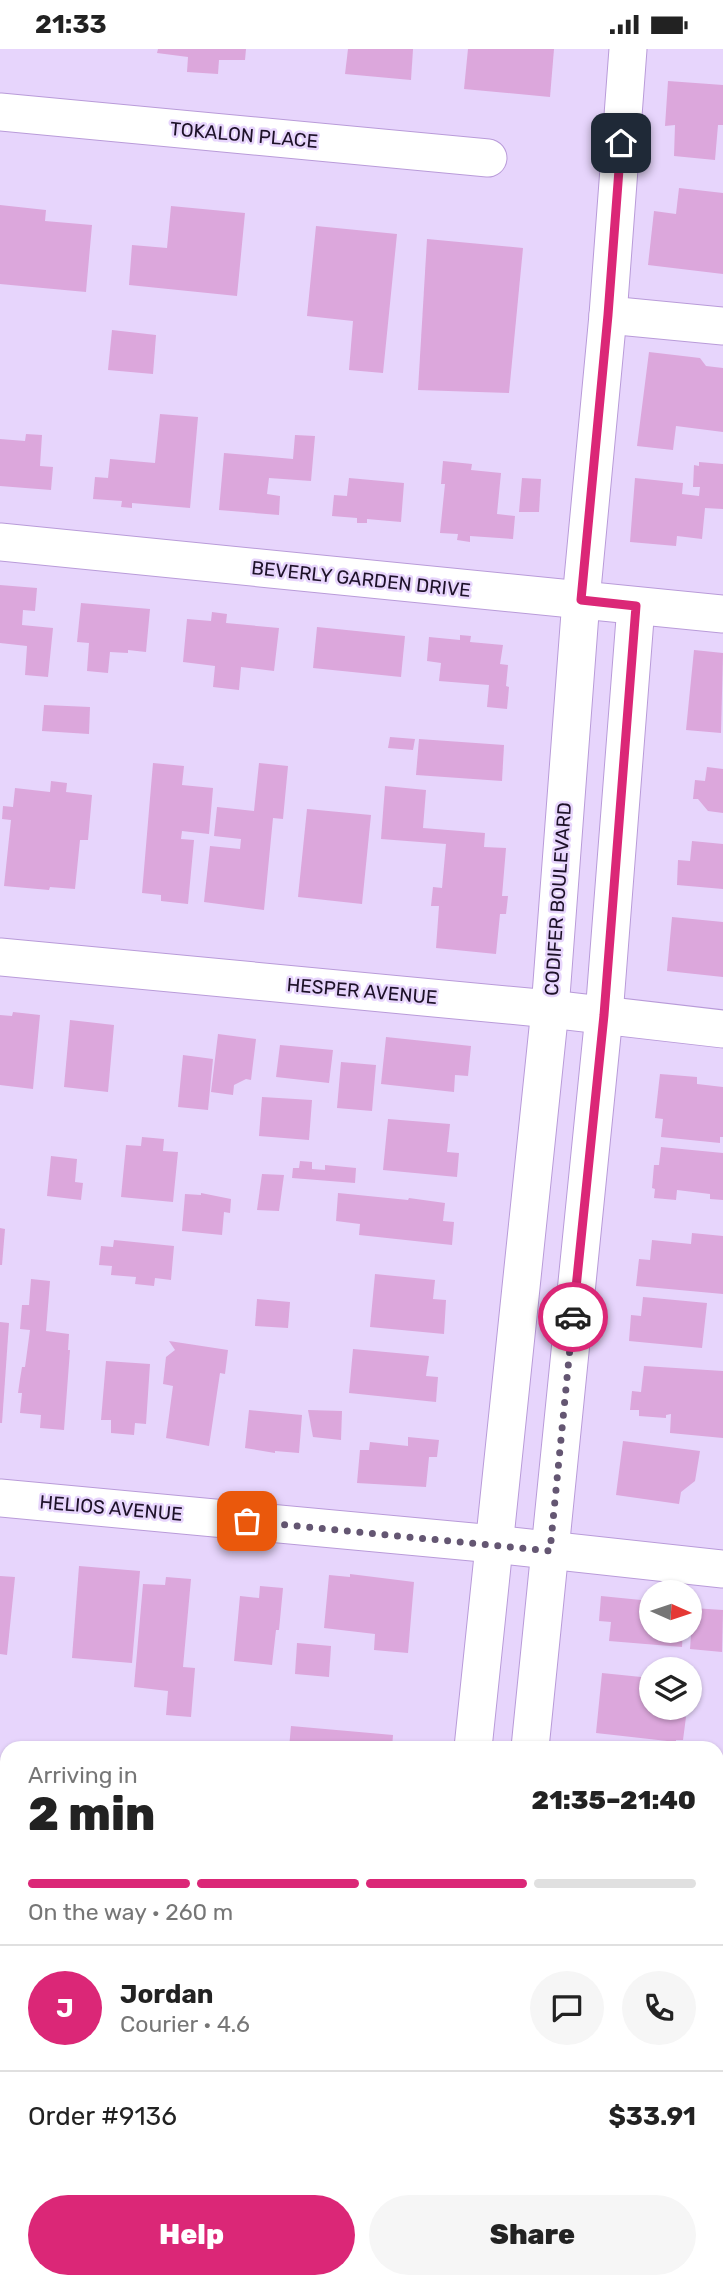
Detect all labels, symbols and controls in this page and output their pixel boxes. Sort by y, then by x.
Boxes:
text: 21:33 [35,9,107,40]
pin [591,113,651,173]
street label: TOKALON PLACE [169,117,319,153]
icon: home [602,124,640,162]
street label: BEVERLY GARDEN DRIVE [250,556,472,602]
street label: CODIFER BOULEVARD [540,801,576,997]
street label: HESPER AVENUE [286,973,438,1009]
courier [538,1282,608,1352]
icon: car [554,1298,592,1336]
street label: HELIOS AVENUE [38,1490,184,1526]
pin [217,1491,277,1551]
icon: bag [228,1502,266,1540]
north arrow [639,1580,702,1643]
map controls [639,1580,702,1720]
button: layers [639,1657,702,1720]
text: Arriving in [28,1761,138,1789]
text: 21:35–21:40 [532,1785,696,1816]
text: 2 min [28,1787,155,1842]
text: On the way · 260 m [28,1898,233,1926]
button: chat [530,1971,604,2045]
button: phone [622,1971,696,2045]
text: Jordan [120,1979,213,2010]
text: J [56,1993,74,2024]
text: Courier · 4.6 [120,2010,250,2038]
text: Order #9136 [28,2101,177,2132]
text: $33.91 [608,2101,696,2132]
button: Help [28,2195,355,2275]
button: Share [369,2195,696,2275]

